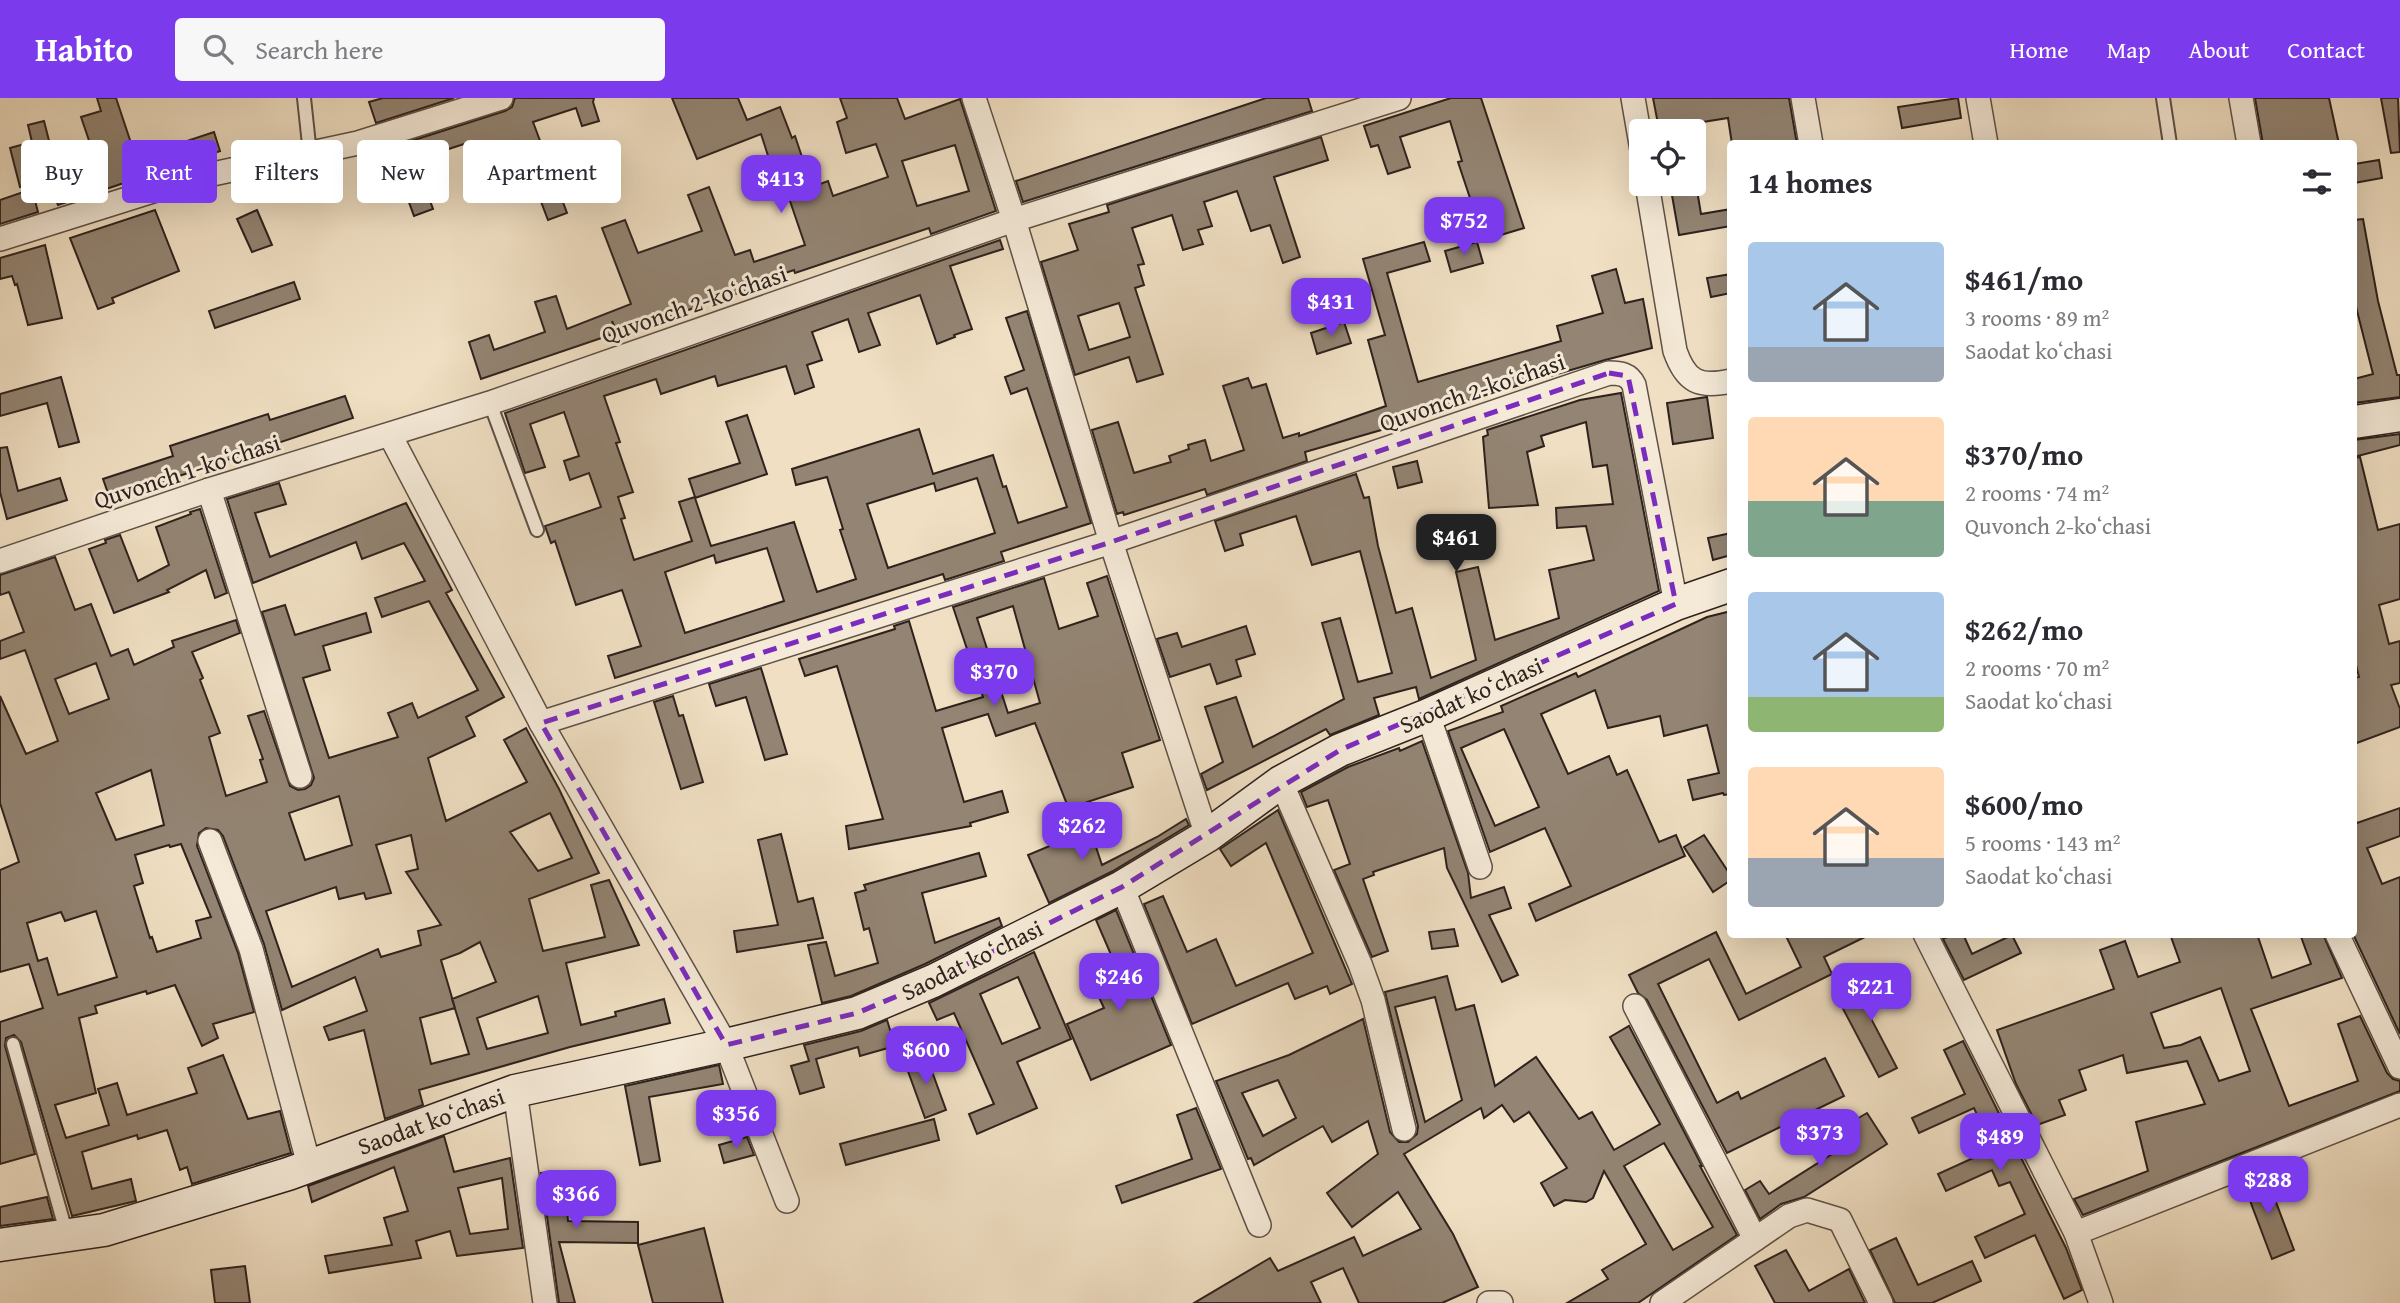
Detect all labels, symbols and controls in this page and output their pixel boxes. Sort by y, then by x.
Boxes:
search box [175,18,665,81]
text: Habito [35,25,133,73]
icon: search [199,30,237,68]
text: Search here [255,30,383,69]
text: Home [2010,32,2069,67]
text: Map [2107,32,2151,67]
text: About [2189,32,2249,67]
text: Contact [2287,32,2365,67]
map controls [1629,119,1706,196]
button: locate [1629,119,1706,196]
chip: Buy [21,140,108,203]
chip: Rent [122,140,217,203]
chip: Filters [231,140,343,203]
chip: New [357,140,449,203]
chip: Apartment [463,140,621,203]
pin: $413 [740,156,822,215]
text: 14 homes [1748,160,1873,204]
text: $413 [757,161,805,194]
icon: filters [2298,163,2336,201]
pin: $752 [1423,198,1505,257]
text: $752 [1440,203,1488,236]
street label: Quvonch 2-koʻchasi [596,256,792,352]
text: $461/mo [1965,257,2083,301]
icon: home [1804,270,1888,354]
pin: $431 [1290,278,1372,338]
text: $431 [1307,284,1355,317]
text: 3 rooms · 89 m² [1965,301,2109,334]
text: Saodat koʻchasi [1965,334,2112,367]
street label: Quvonch 2-koʻchasi [1374,344,1570,440]
street label: Quvonch 1-koʻchasi [89,424,285,518]
text: $370/mo [1965,432,2083,476]
icon: home [1804,445,1888,529]
text: 2 rooms · 74 m² [1965,476,2109,509]
text: Quvonch 2-koʻchasi [1965,509,2151,542]
pin: $461 [1415,514,1497,574]
text: $461 [1432,520,1480,553]
text: $262/mo [1965,607,2083,651]
icon: home [1804,620,1888,704]
pin: $370 [953,648,1035,708]
street label: Saodat koʻchasi [1394,648,1549,742]
text: 2 rooms · 70 m² [1965,651,2109,684]
text: $370 [970,654,1018,687]
text: Saodat koʻchasi [1965,684,2112,717]
text: $600/mo [1965,782,2083,826]
icon: home [1804,795,1888,879]
pin: $262 [1041,802,1123,862]
text: $262 [1058,808,1106,841]
text: 5 rooms · 143 m² [1965,826,2120,859]
text: Saodat koʻchasi [1965,859,2112,892]
street label: Saodat koʻchasi [895,910,1049,1009]
pin: $246 [1078,954,1160,1013]
text: $246 [1095,959,1143,992]
pin: $221 [1830,964,1912,1023]
text: $221 [1847,969,1895,1002]
pin: $600 [885,1026,967,1086]
text: $600 [902,1032,950,1065]
street label: Saodat koʻchasi [353,1078,510,1164]
pin: $356 [695,1090,777,1150]
text: $356 [712,1096,760,1129]
pin: $373 [1779,1110,1861,1169]
pin: $489 [1959,1114,2041,1173]
text: $373 [1796,1115,1844,1148]
text: $489 [1976,1119,2024,1152]
pin: $288 [2227,1156,2309,1216]
text: $288 [2244,1162,2292,1195]
pin: $366 [535,1170,617,1230]
text: $366 [552,1176,600,1209]

